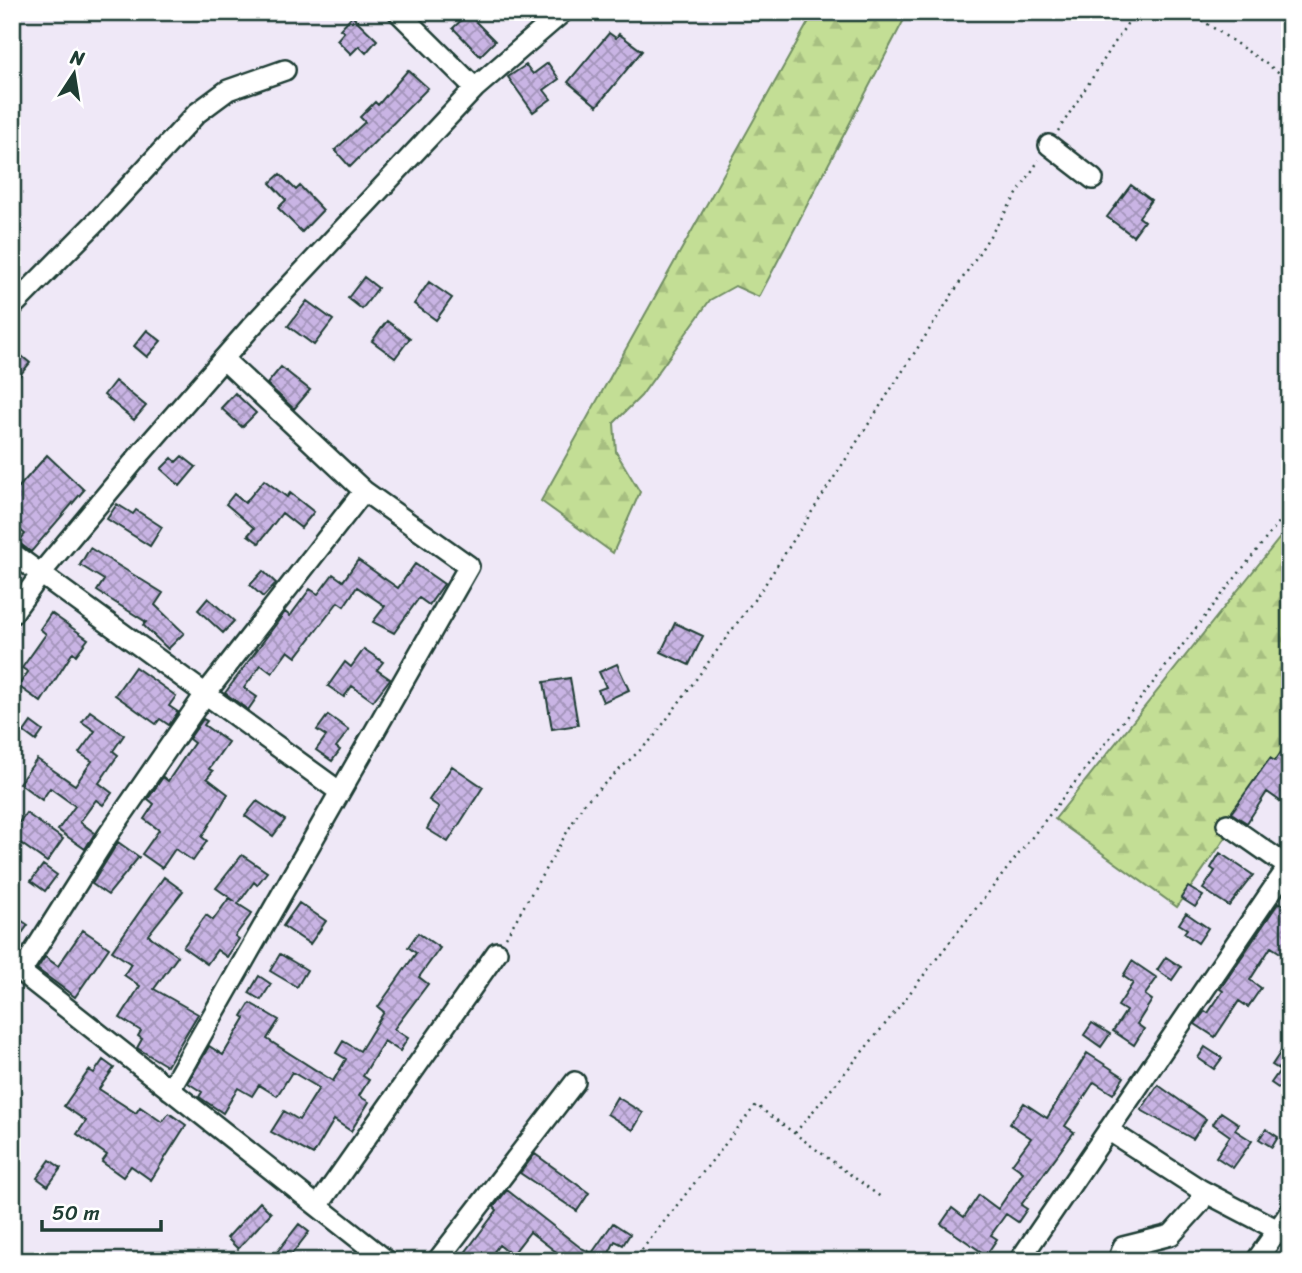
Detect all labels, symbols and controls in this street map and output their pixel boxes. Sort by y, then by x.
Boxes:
north arrow [38,38,108,108]
text: N [67,40,88,76]
scale bar [42,1189,161,1233]
text: 50 m [52,1194,100,1232]

